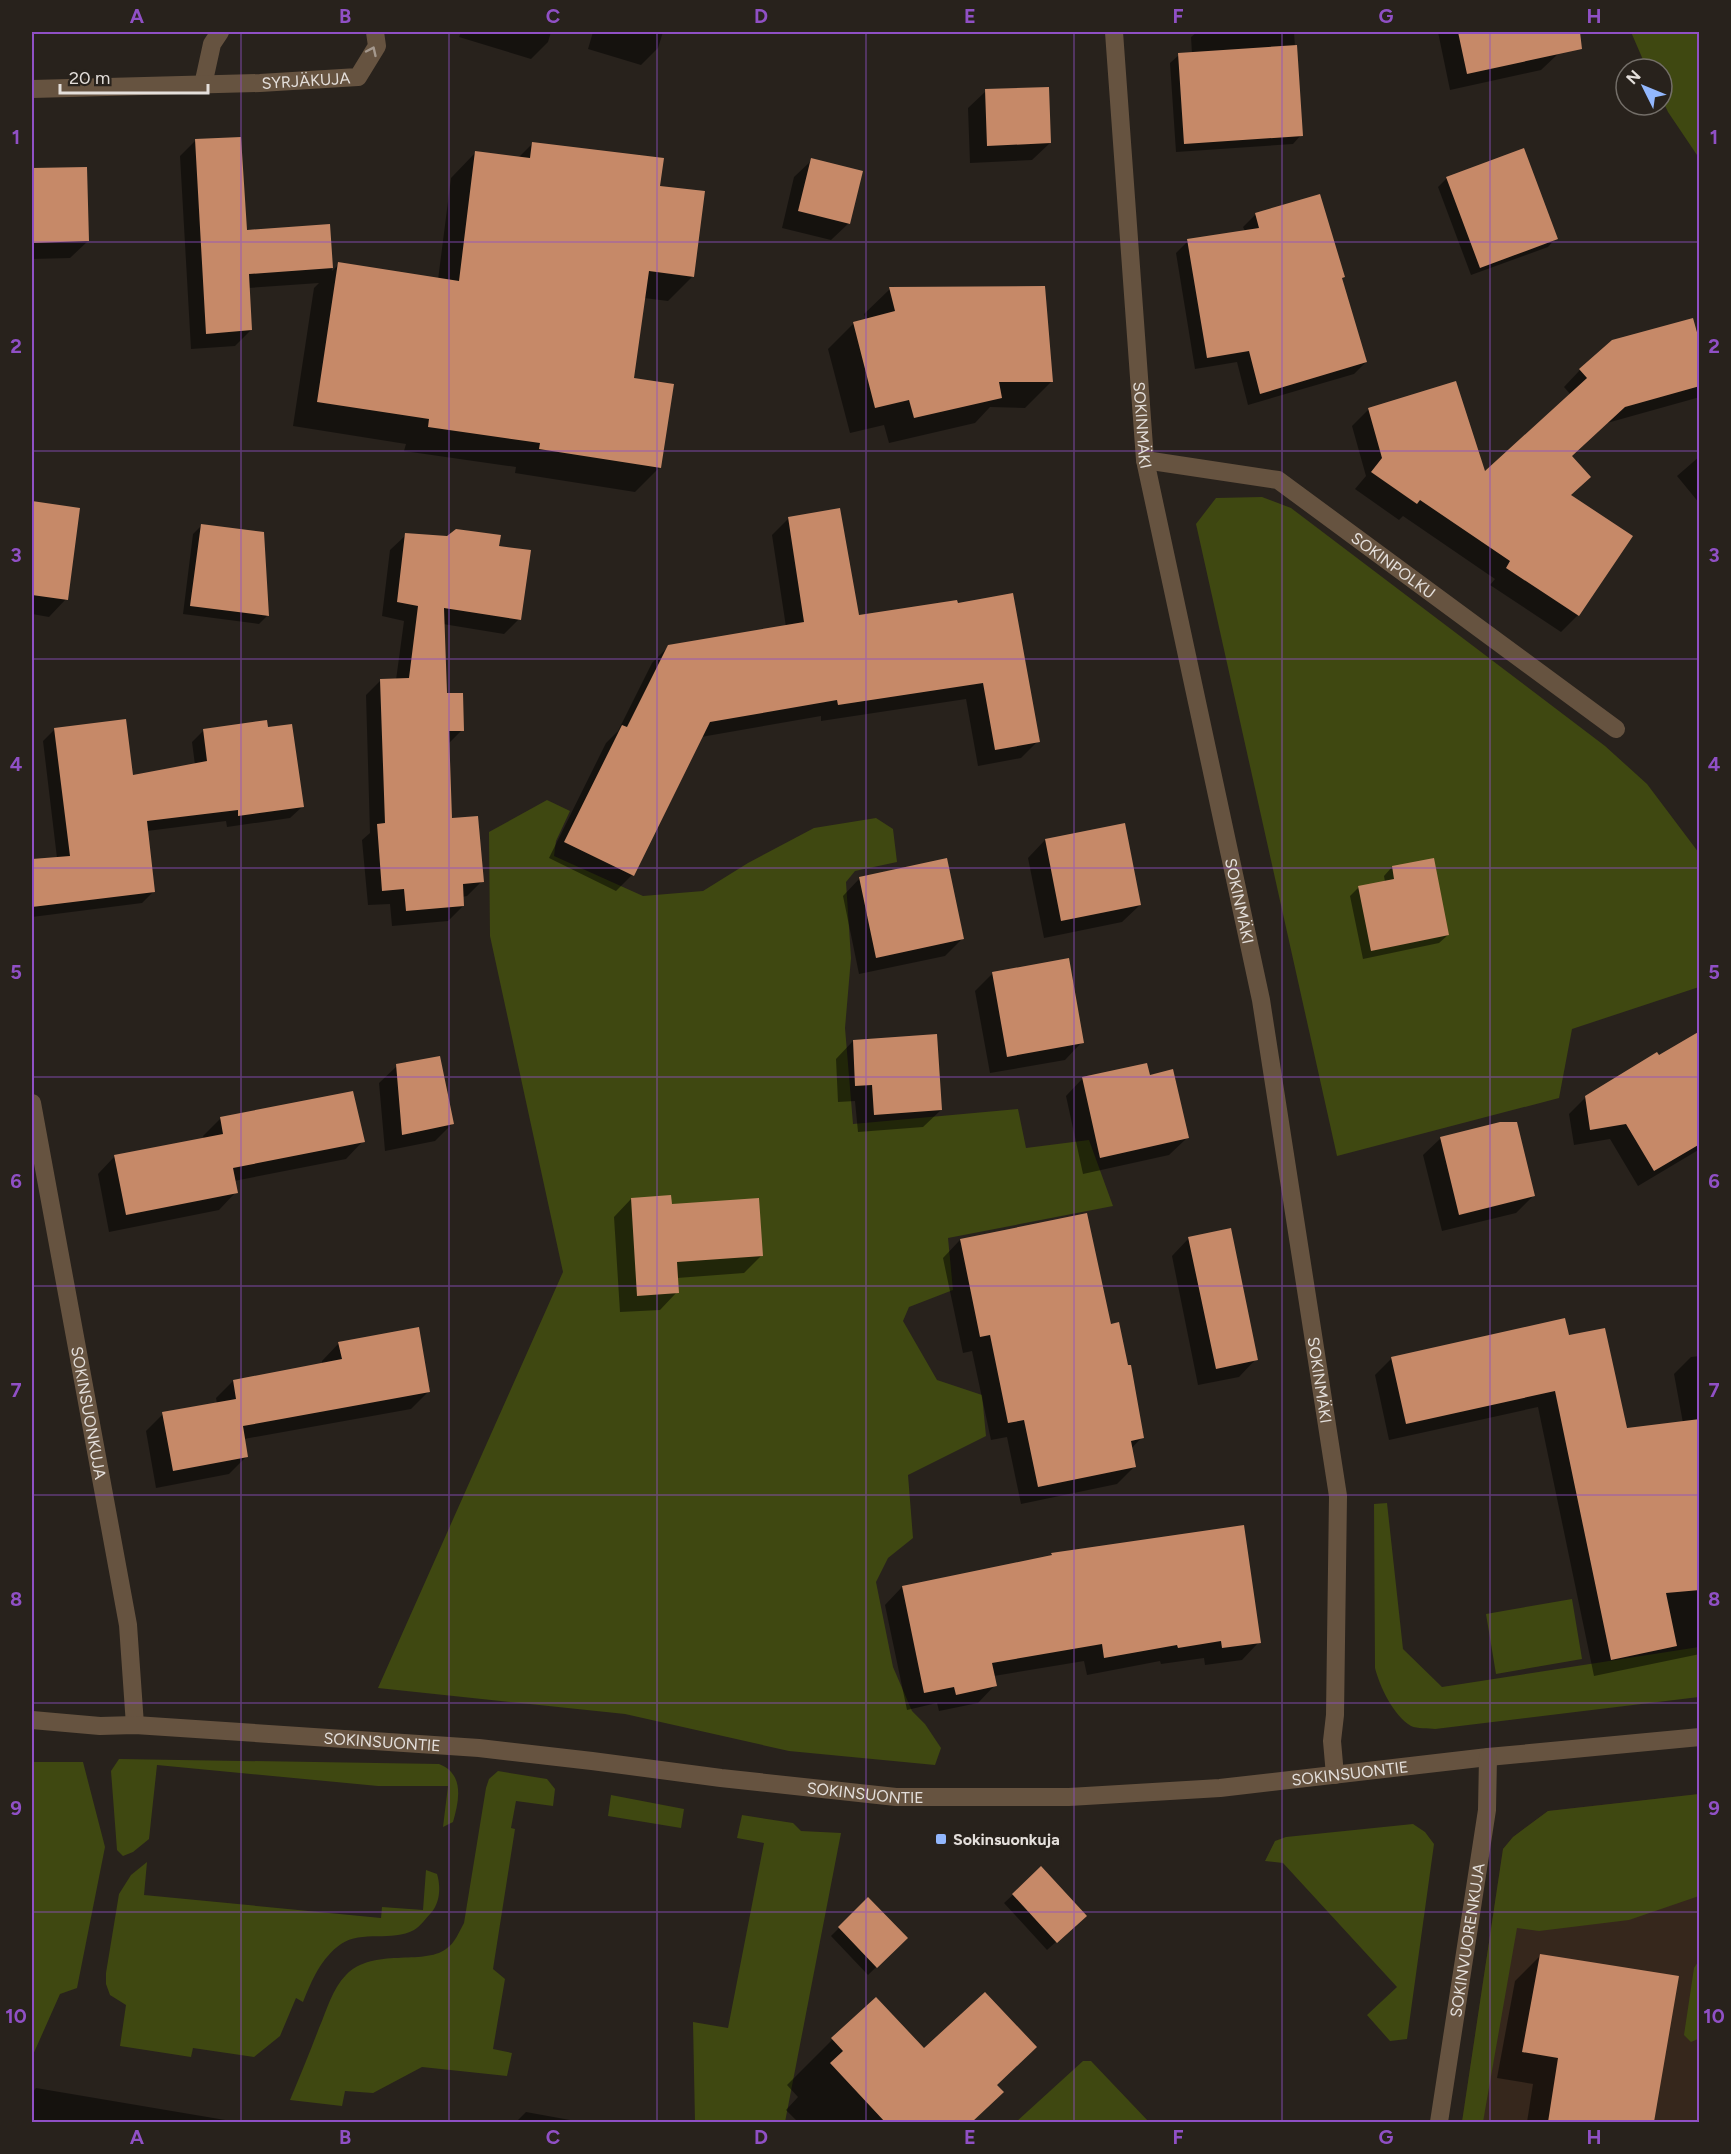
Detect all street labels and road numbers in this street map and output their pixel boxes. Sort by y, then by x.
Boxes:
street label: SYRJÄKUJA [261,68,351,93]
street label: SOKINMÄKI [1129,381,1156,470]
street label: SOKINPOLKU [1347,528,1439,603]
street label: SOKINMÄKI [1221,856,1258,946]
street label: SOKINMÄKI [1303,1336,1336,1425]
street label: SOKINSUONKUJA [67,1345,110,1481]
street label: SOKINSUONTIE [323,1729,441,1755]
street label: SOKINSUONTIE [1291,1757,1409,1790]
street label: SOKINSUONTIE [806,1778,924,1807]
street label: SOKINVUORENKUJA [1446,1862,1489,2019]

